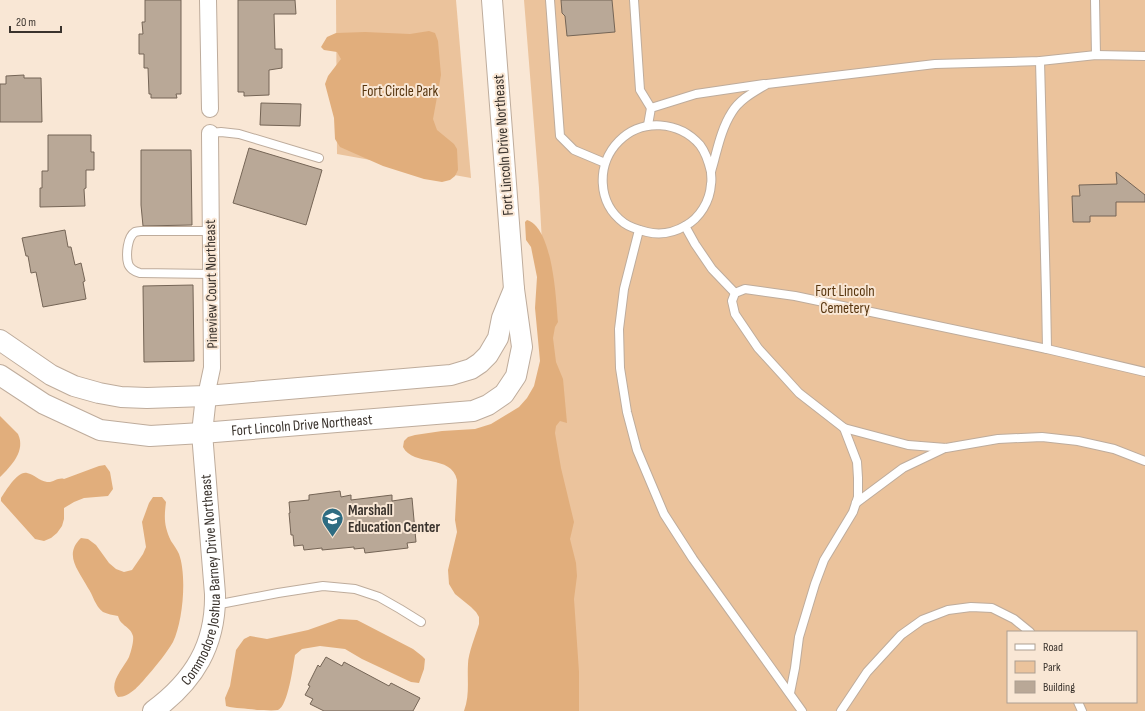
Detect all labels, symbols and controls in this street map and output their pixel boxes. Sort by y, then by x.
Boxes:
scale bar [10,8,61,34]
text: 20 m [16,15,36,30]
street label: Fort Lincoln Drive Northeast [489,73,518,216]
park label: Fort Circle Park [362,82,438,101]
street label: Pineview Court Northeast [201,219,222,349]
park label: Fort Lincoln Cemetery [815,282,875,318]
street label: Fort Lincoln Drive Northeast [231,410,374,441]
street label: Commodore Joshua Barney Drive Northeast [177,473,225,689]
place label: Marshall Education Center [348,501,440,537]
school or university icon: Marshall Education Center [320,506,346,539]
legend [1007,631,1137,703]
text: Road [1043,640,1063,655]
text: Park [1043,660,1061,675]
text: Building [1043,680,1075,695]

